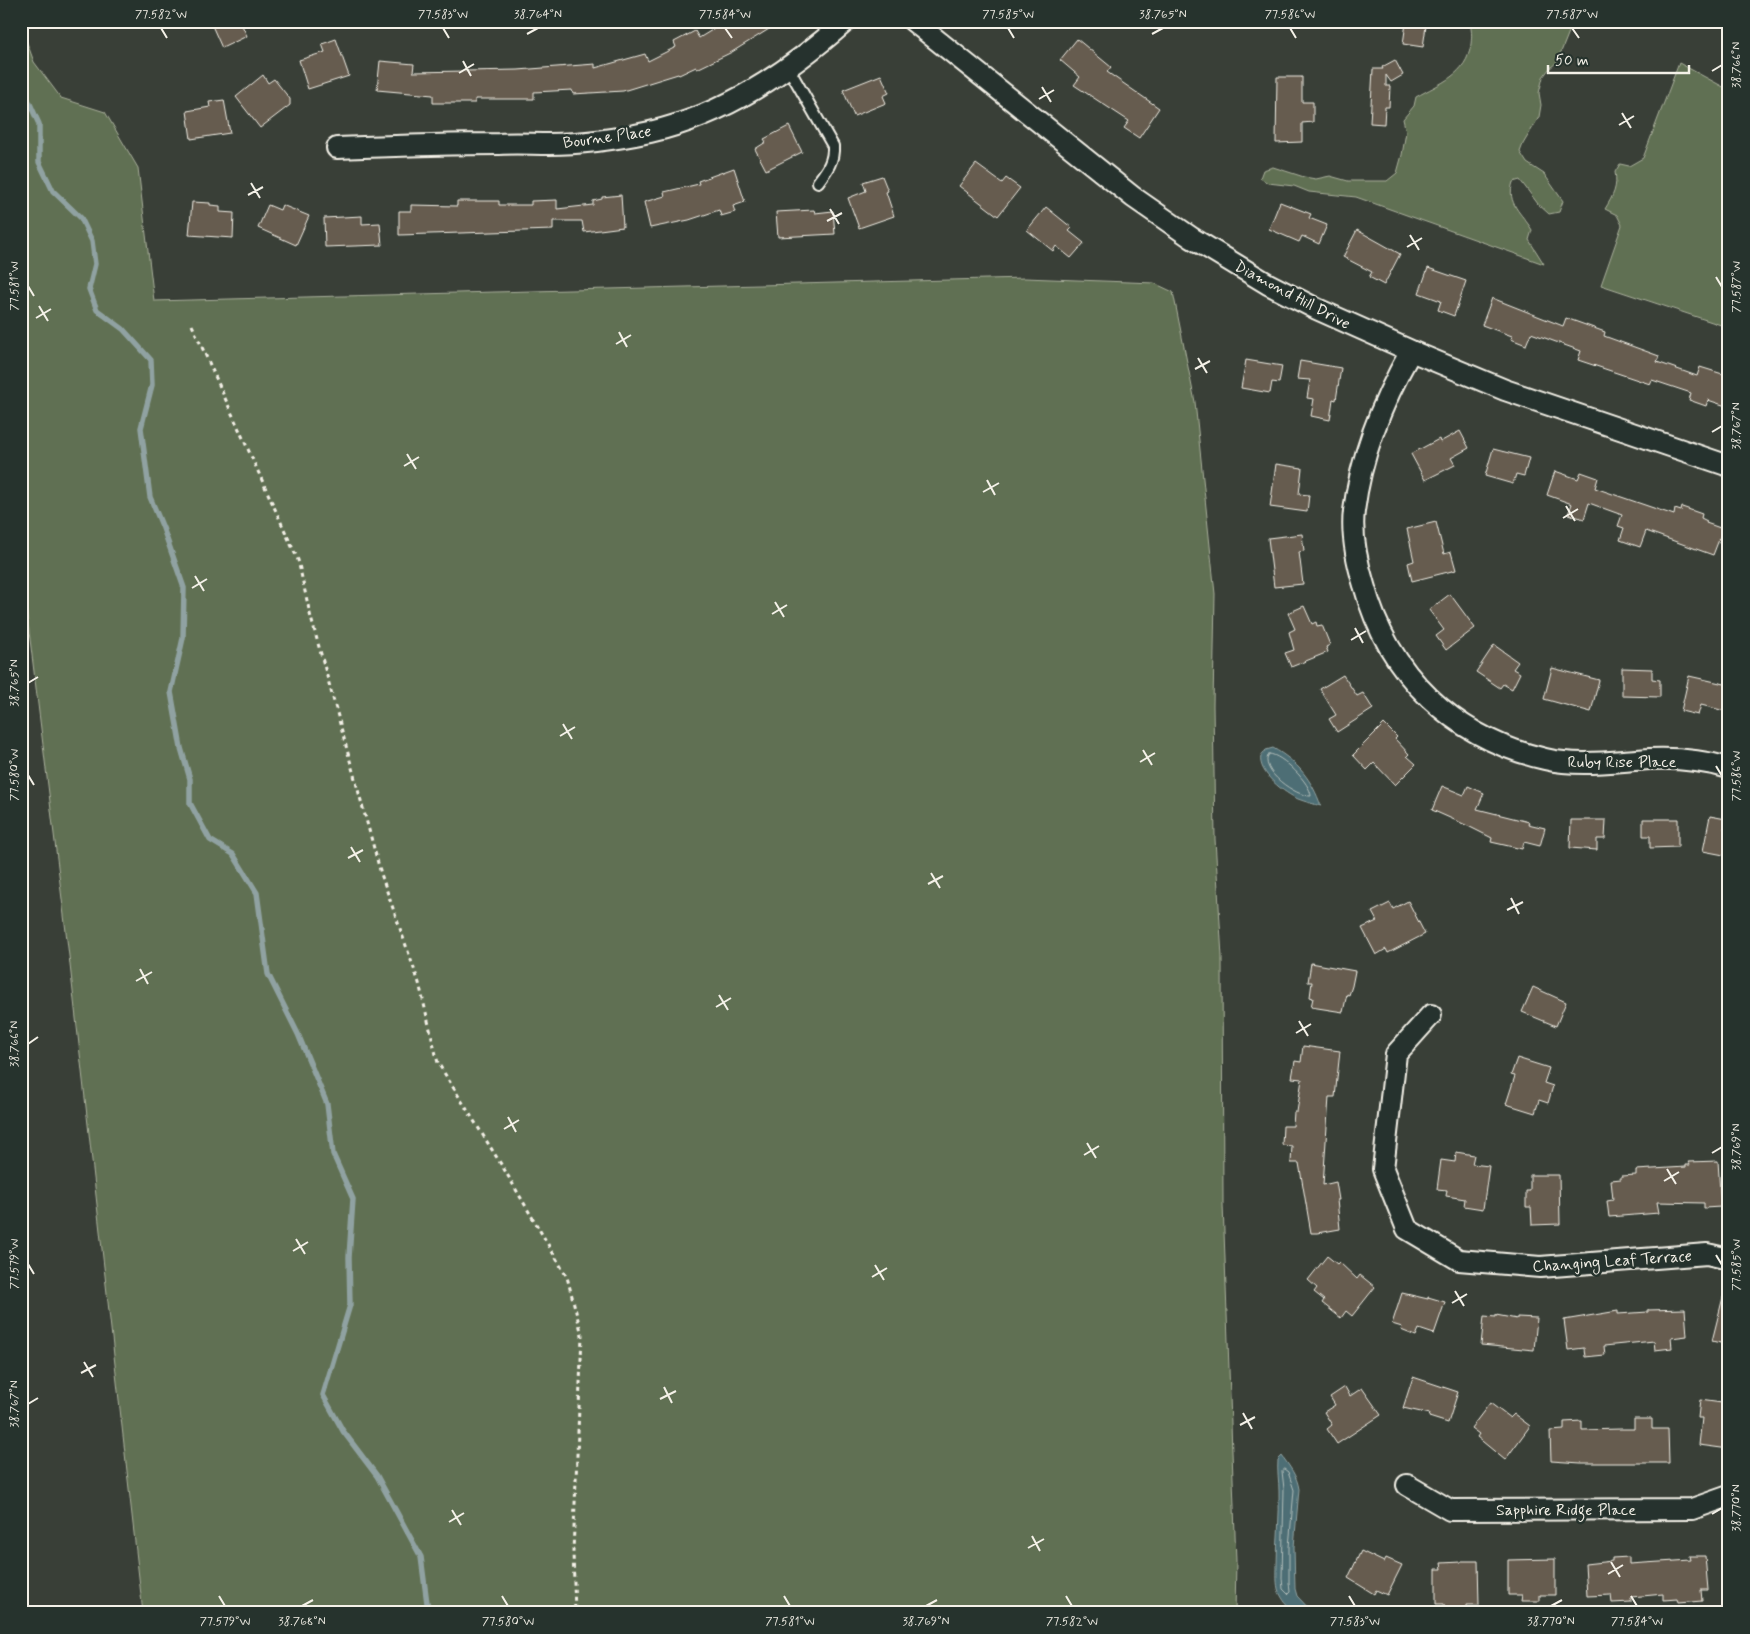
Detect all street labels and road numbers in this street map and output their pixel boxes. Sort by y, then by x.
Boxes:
street label: Bourne Place [562,121,653,154]
street label: Diamond Hill Drive [1231,256,1354,335]
street label: Ruby Rise Place [1568,752,1677,773]
street label: Changing Leaf Terrace [1532,1245,1693,1279]
street label: Sapphire Ridge Place [1496,1500,1636,1522]

